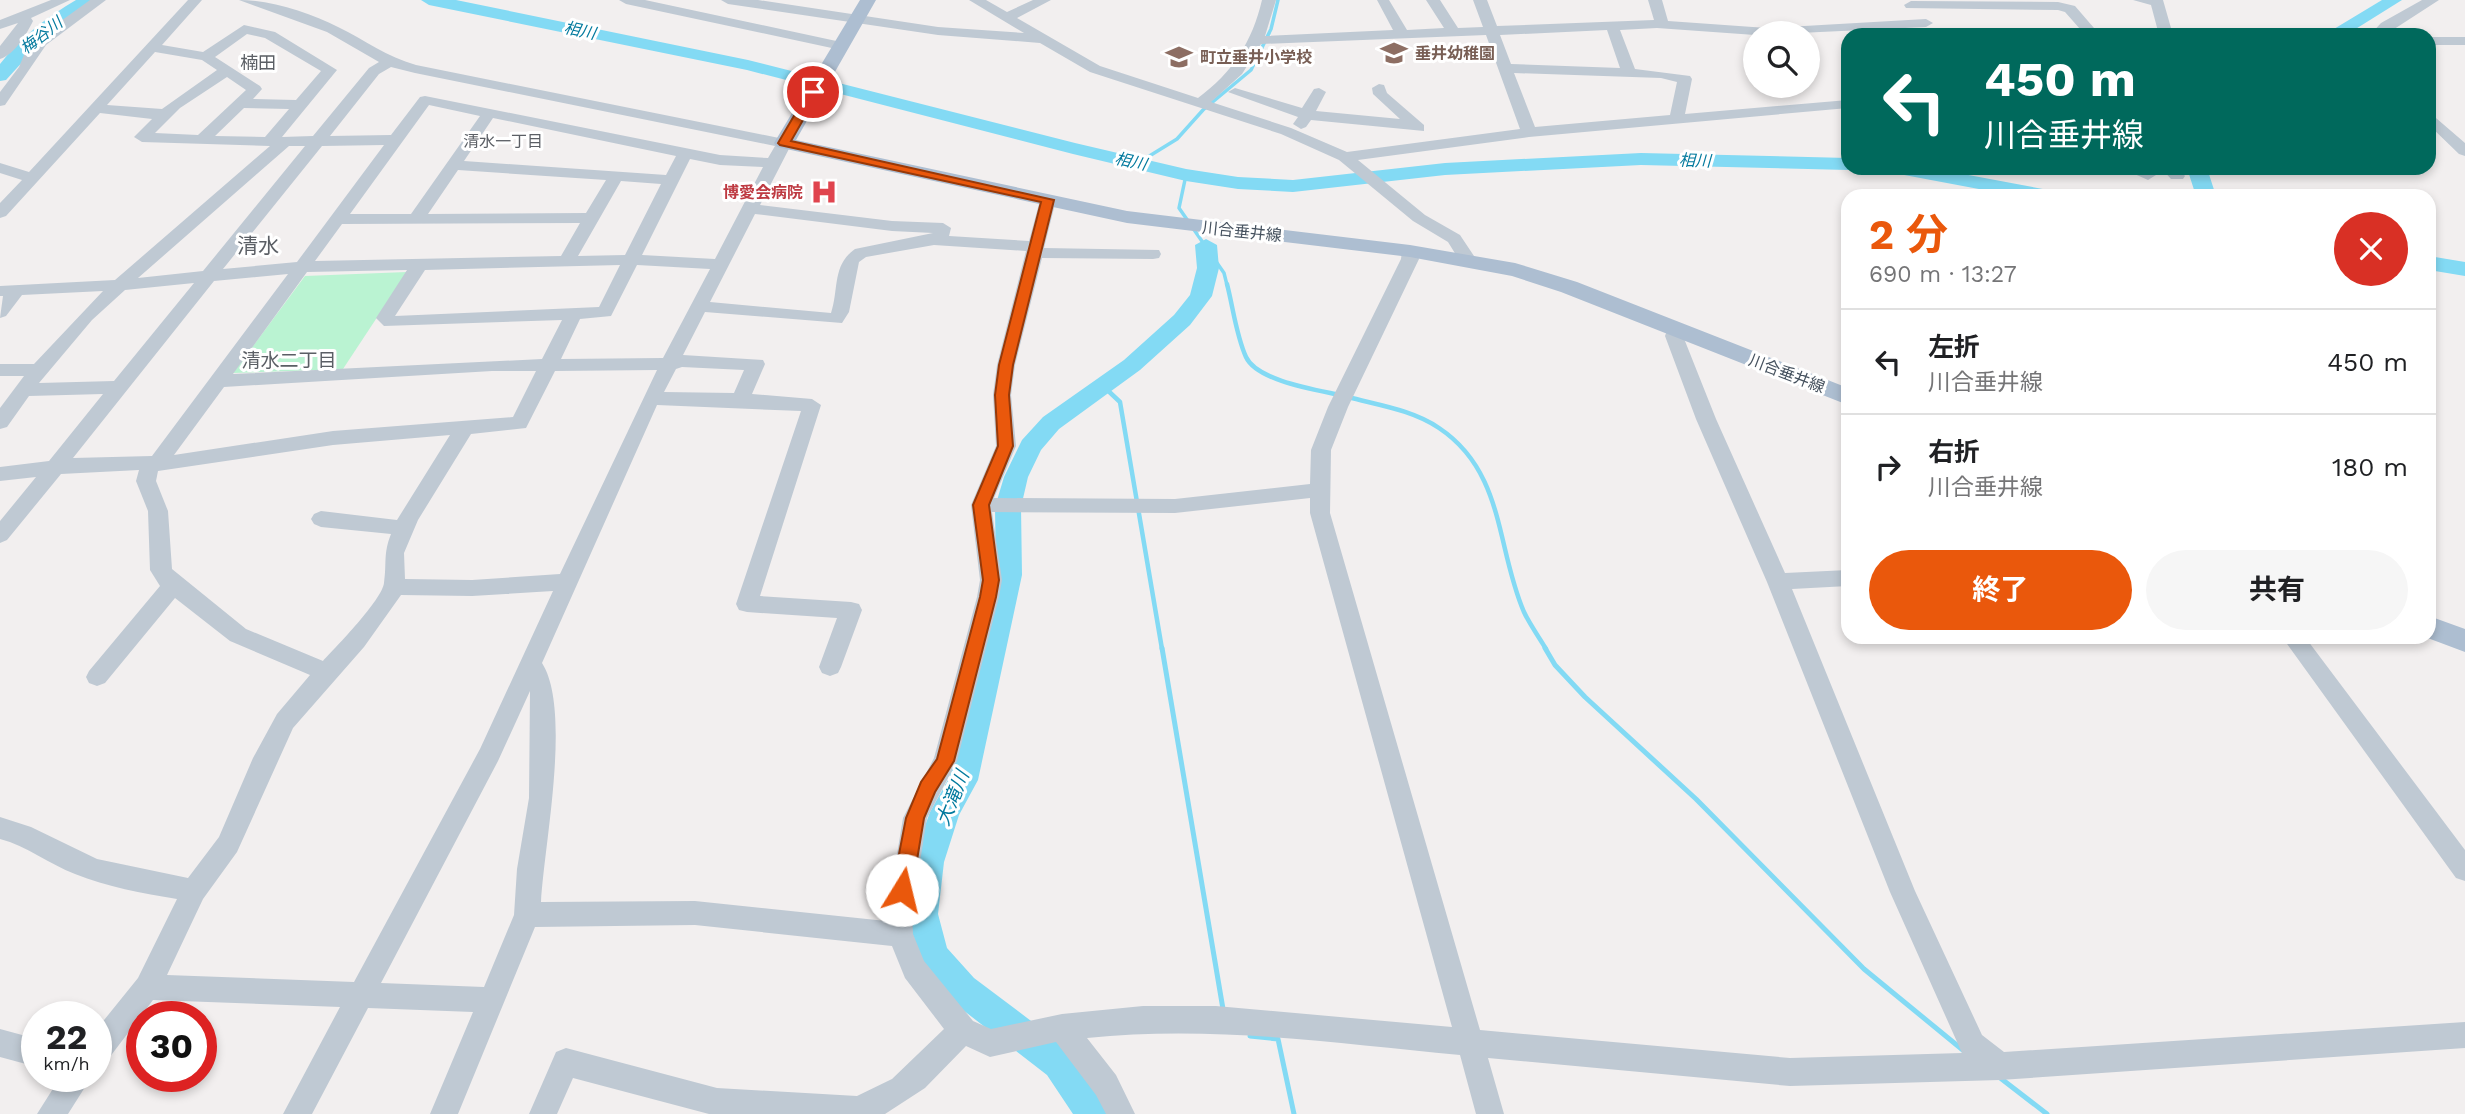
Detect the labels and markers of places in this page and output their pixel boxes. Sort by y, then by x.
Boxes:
school or university icon: 垂井幼稚園 [1379,38,1409,68]
school or university icon: 町立垂井小学校 [1164,42,1194,72]
place label: 垂井幼稚園 [1415,44,1495,63]
place label: 町立垂井小学校 [1200,48,1312,67]
pin [783,62,843,122]
hospital icon: 博愛会病院 [809,177,839,207]
place label: 博愛会病院 [723,183,803,202]

